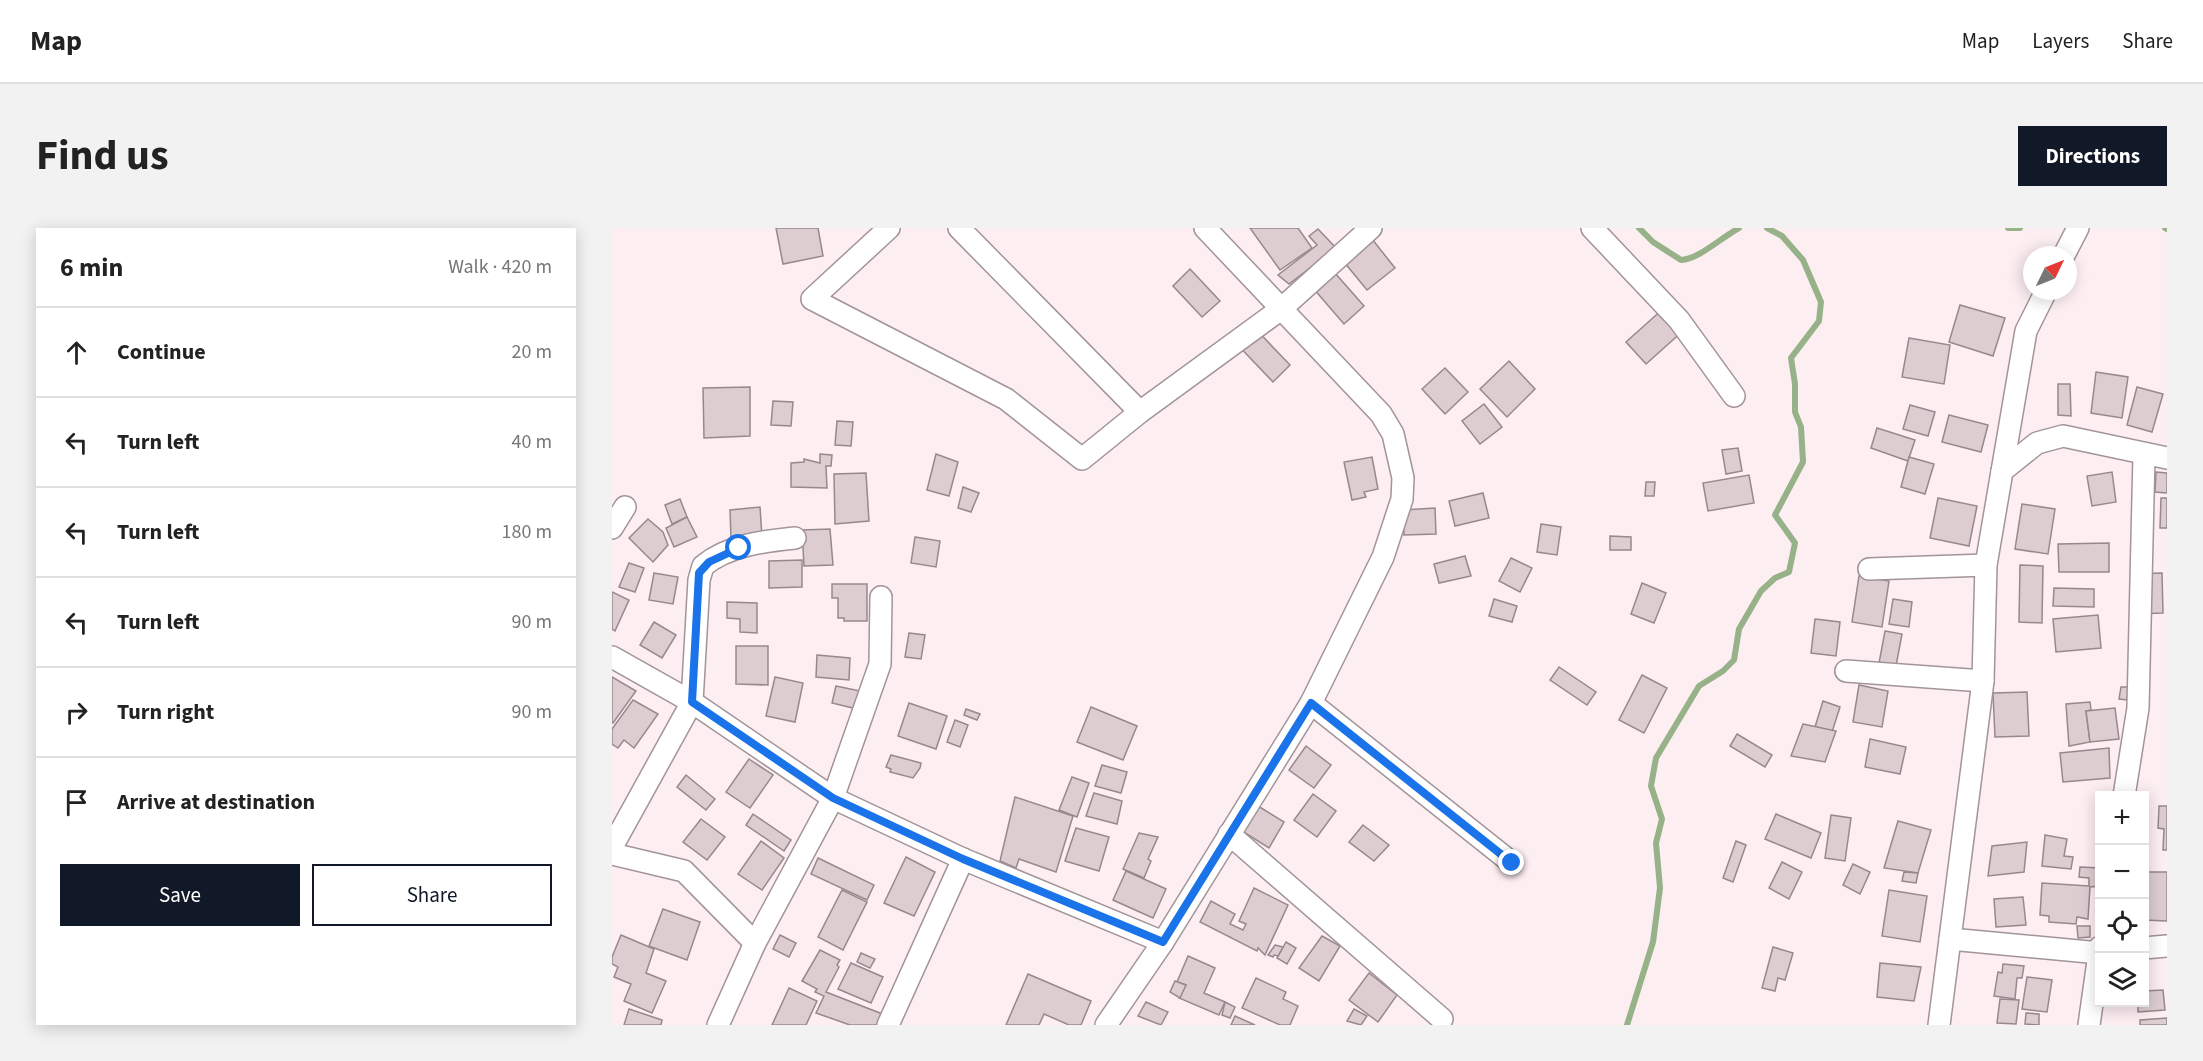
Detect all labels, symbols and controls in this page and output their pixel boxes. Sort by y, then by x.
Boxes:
text: Map [30,21,82,61]
text: Map [1962,26,1999,56]
text: Layers [2032,26,2089,56]
text: Share [2122,26,2173,56]
text: Find us [36,126,169,186]
button: Directions [2018,126,2167,186]
north arrow [2023,246,2077,300]
text: 6 min [60,249,123,286]
text: Walk · 420 m [448,253,552,281]
icon: ahead [60,336,93,369]
text: Continue [117,336,206,368]
text: 20 m [512,338,552,366]
icon: left [60,426,93,459]
text: Turn left [117,426,199,458]
text: 40 m [512,428,552,456]
icon: left [60,516,93,549]
text: Turn left [117,516,199,548]
text: 180 m [502,518,552,546]
route start [725,534,751,560]
icon: left [60,606,93,639]
text: Turn left [117,606,199,638]
text: 90 m [512,608,552,636]
icon: right [60,696,93,729]
text: Turn right [117,696,214,728]
text: 90 m [512,698,552,726]
icon: arrive [60,786,93,819]
text: Arrive at destination [117,786,315,818]
map controls [2095,791,2149,1007]
button: + [2095,791,2149,845]
button: − [2095,845,2149,899]
route end [1498,849,1524,875]
button: Save [60,864,300,926]
button: Share [312,864,552,926]
button: locate [2095,899,2149,953]
button: layers [2095,953,2149,1007]

